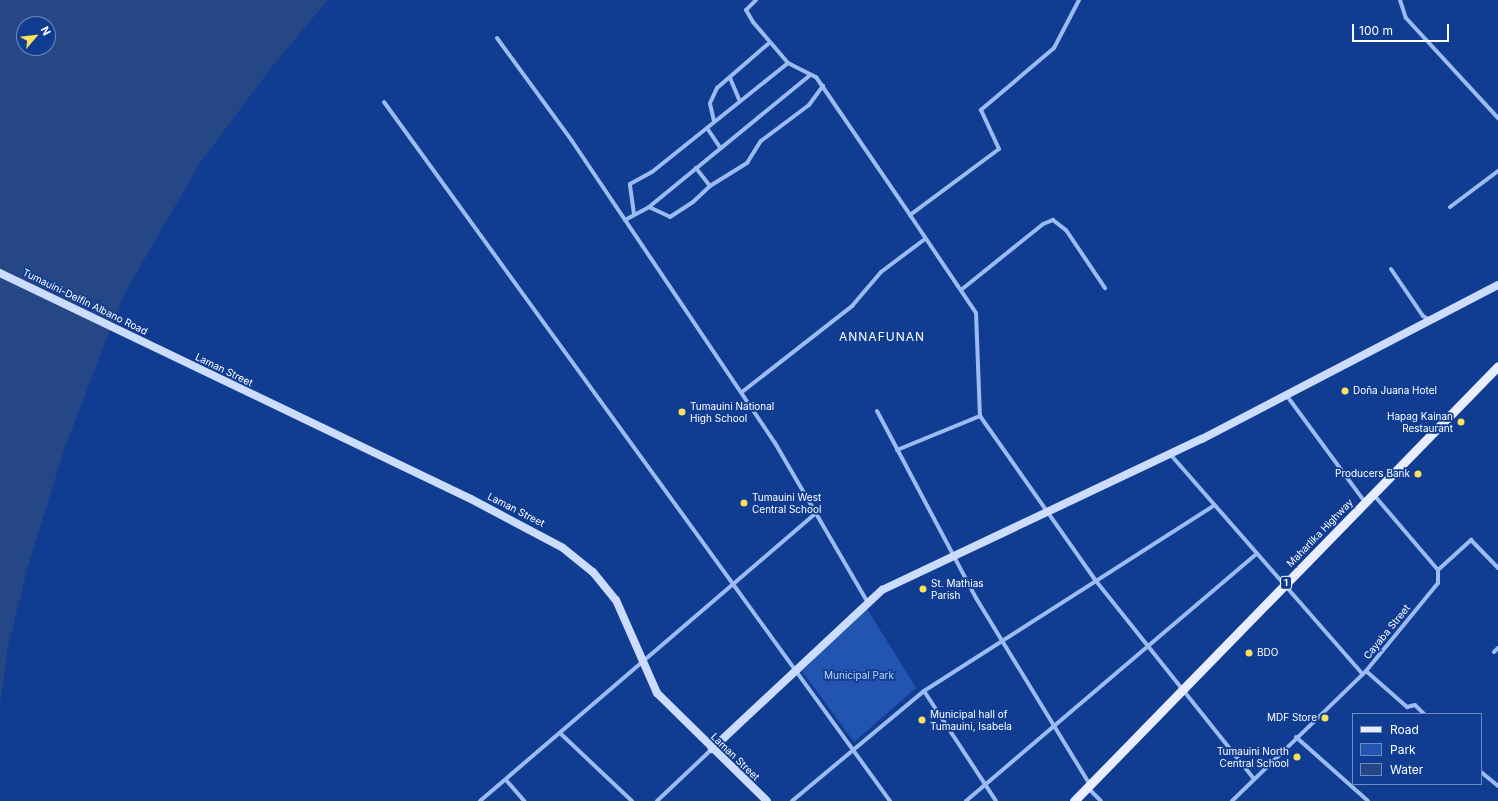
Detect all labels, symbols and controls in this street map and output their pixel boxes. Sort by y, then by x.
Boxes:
north arrow [16,16,56,56]
scale bar [1354,16,1451,42]
text: 100 m [1359,23,1393,38]
text: N [38,24,54,38]
street label: Tumauini-Delfin Albano Road [21,266,149,338]
district label: ANNAFUNAN [839,330,925,344]
street label: Laman Street [193,351,255,389]
place label: Doña Juana Hotel [1353,385,1437,397]
marker: Doña Juana Hotel [1340,386,1350,396]
place label: Tumauini National High School [690,400,774,424]
marker: Tumauini National High School [677,407,687,417]
place label: Hapag Kainan Restaurant [1387,410,1453,434]
marker: Hapag Kainan Restaurant [1456,417,1466,427]
place label: Producers Bank [1335,468,1410,480]
marker: Producers Bank [1413,469,1423,479]
street label: Laman Street [485,490,547,530]
place label: Tumauini West Central School [752,491,821,514]
street label: Maharlika Highway [1284,496,1356,570]
marker: Tumauini West Central School [739,498,749,508]
road number: 1 [1280,576,1292,590]
place label: St. Mathias Parish [931,577,984,600]
marker: St. Mathias Parish [918,584,928,594]
street label: Cayaba Street [1361,602,1413,662]
place label: BDO [1257,647,1278,659]
marker: BDO [1244,648,1254,658]
park label: Municipal Park [824,670,894,682]
place label: Municipal hall of Tumauini, Isabela [930,708,1012,732]
place label: MDF Store [1267,712,1317,724]
marker: MDF Store [1320,713,1330,723]
legend [1352,713,1482,785]
marker: Municipal hall of Tumauini, Isabela [917,715,927,725]
text: Road [1390,722,1419,737]
street label: Laman Street [708,731,762,783]
text: Park [1390,742,1416,757]
place label: Tumauini North Central School [1217,745,1289,768]
marker: Tumauini North Central School [1292,752,1302,762]
text: Water [1390,762,1423,777]

